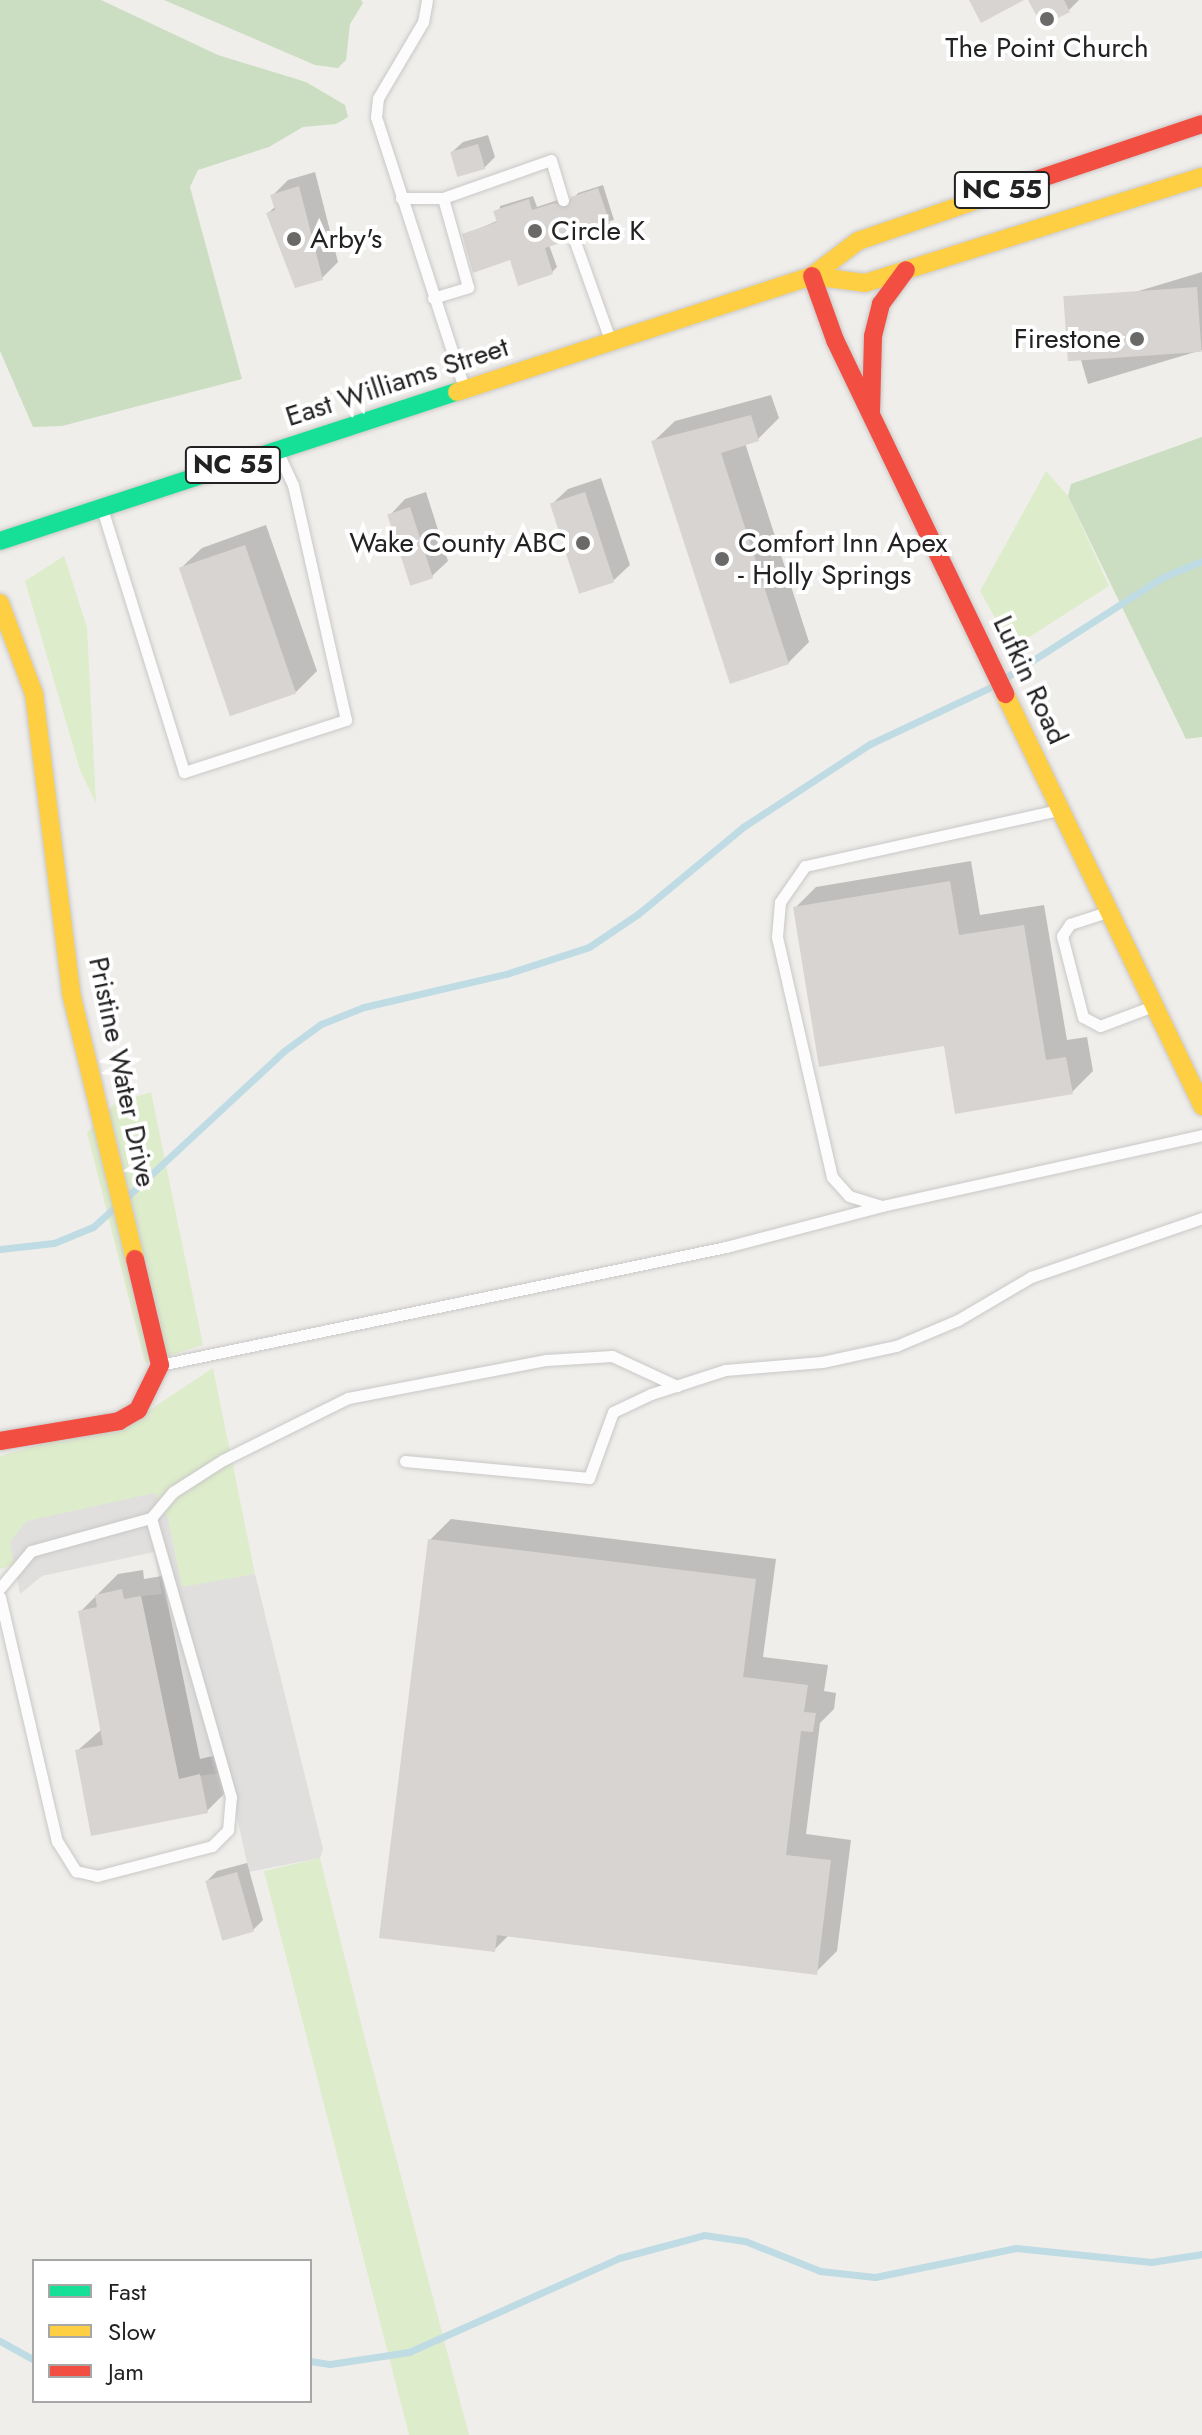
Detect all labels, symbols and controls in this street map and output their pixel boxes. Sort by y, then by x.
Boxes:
marker: The Point Church [1038,10,1056,28]
place label: The Point Church [945,31,1149,65]
road number: NC 55 [952,168,1052,212]
place label: Circle K [551,214,645,248]
place label: Arby's [310,222,382,256]
marker: Circle K [526,222,544,240]
marker: Arby's [285,230,303,248]
place label: Firestone [1014,322,1121,356]
street label: East Williams Street [281,330,513,434]
marker: Firestone [1128,330,1146,348]
road number: NC 55 [183,443,283,487]
place label: Wake County ABC [349,526,567,560]
place label: Comfort Inn Apex - Holly Springs [738,526,947,592]
marker: Wake County ABC [574,534,592,552]
marker: Comfort Inn Apex - Holly Springs [713,550,731,568]
street label: Lufkin Road [986,610,1074,750]
street label: Pristine Water Drive [81,954,163,1190]
legend [32,2259,312,2403]
text: Fast [108,2274,146,2309]
text: Slow [108,2314,156,2349]
text: Jam [108,2354,144,2389]

